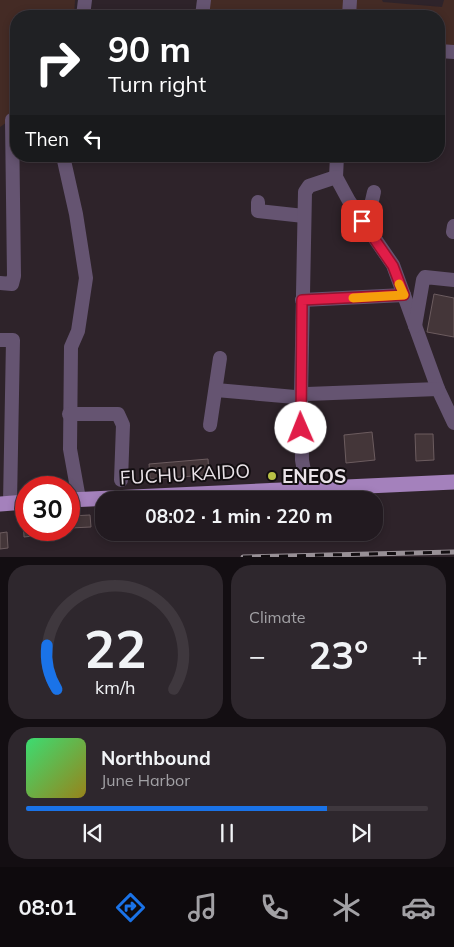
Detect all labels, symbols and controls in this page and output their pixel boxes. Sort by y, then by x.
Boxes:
text: 90 m [108,27,191,71]
icon: right [25,30,90,95]
text: Turn right [108,70,206,98]
icon: left [79,125,107,153]
text: Then [25,127,69,151]
pin [341,200,383,242]
icon: arrive [348,207,376,235]
position arrow [274,401,326,453]
street label: FUCHU KAIDO [119,459,251,489]
place label: ENEOS [282,464,346,488]
marker: ENEOS [266,470,278,482]
speed limit sign: 30 [15,476,80,541]
text: 08:02 · 1 min · 220 m [145,504,333,528]
text: Climate [249,607,305,627]
text: 22 [84,616,147,681]
text: 23° [308,631,369,679]
text: − [249,638,266,673]
text: + [411,638,428,673]
text: km/h [95,676,136,698]
text: Northbound [101,746,211,770]
text: June Harbor [101,770,190,790]
icon: previous [79,819,107,847]
icon: pause [213,819,241,847]
icon: next [347,819,375,847]
icon: directions [113,890,148,925]
icon: music [185,890,220,925]
icon: phone [257,890,292,925]
icon: climate [329,890,364,925]
icon: car [401,890,436,925]
text: 08:01 [18,893,77,921]

